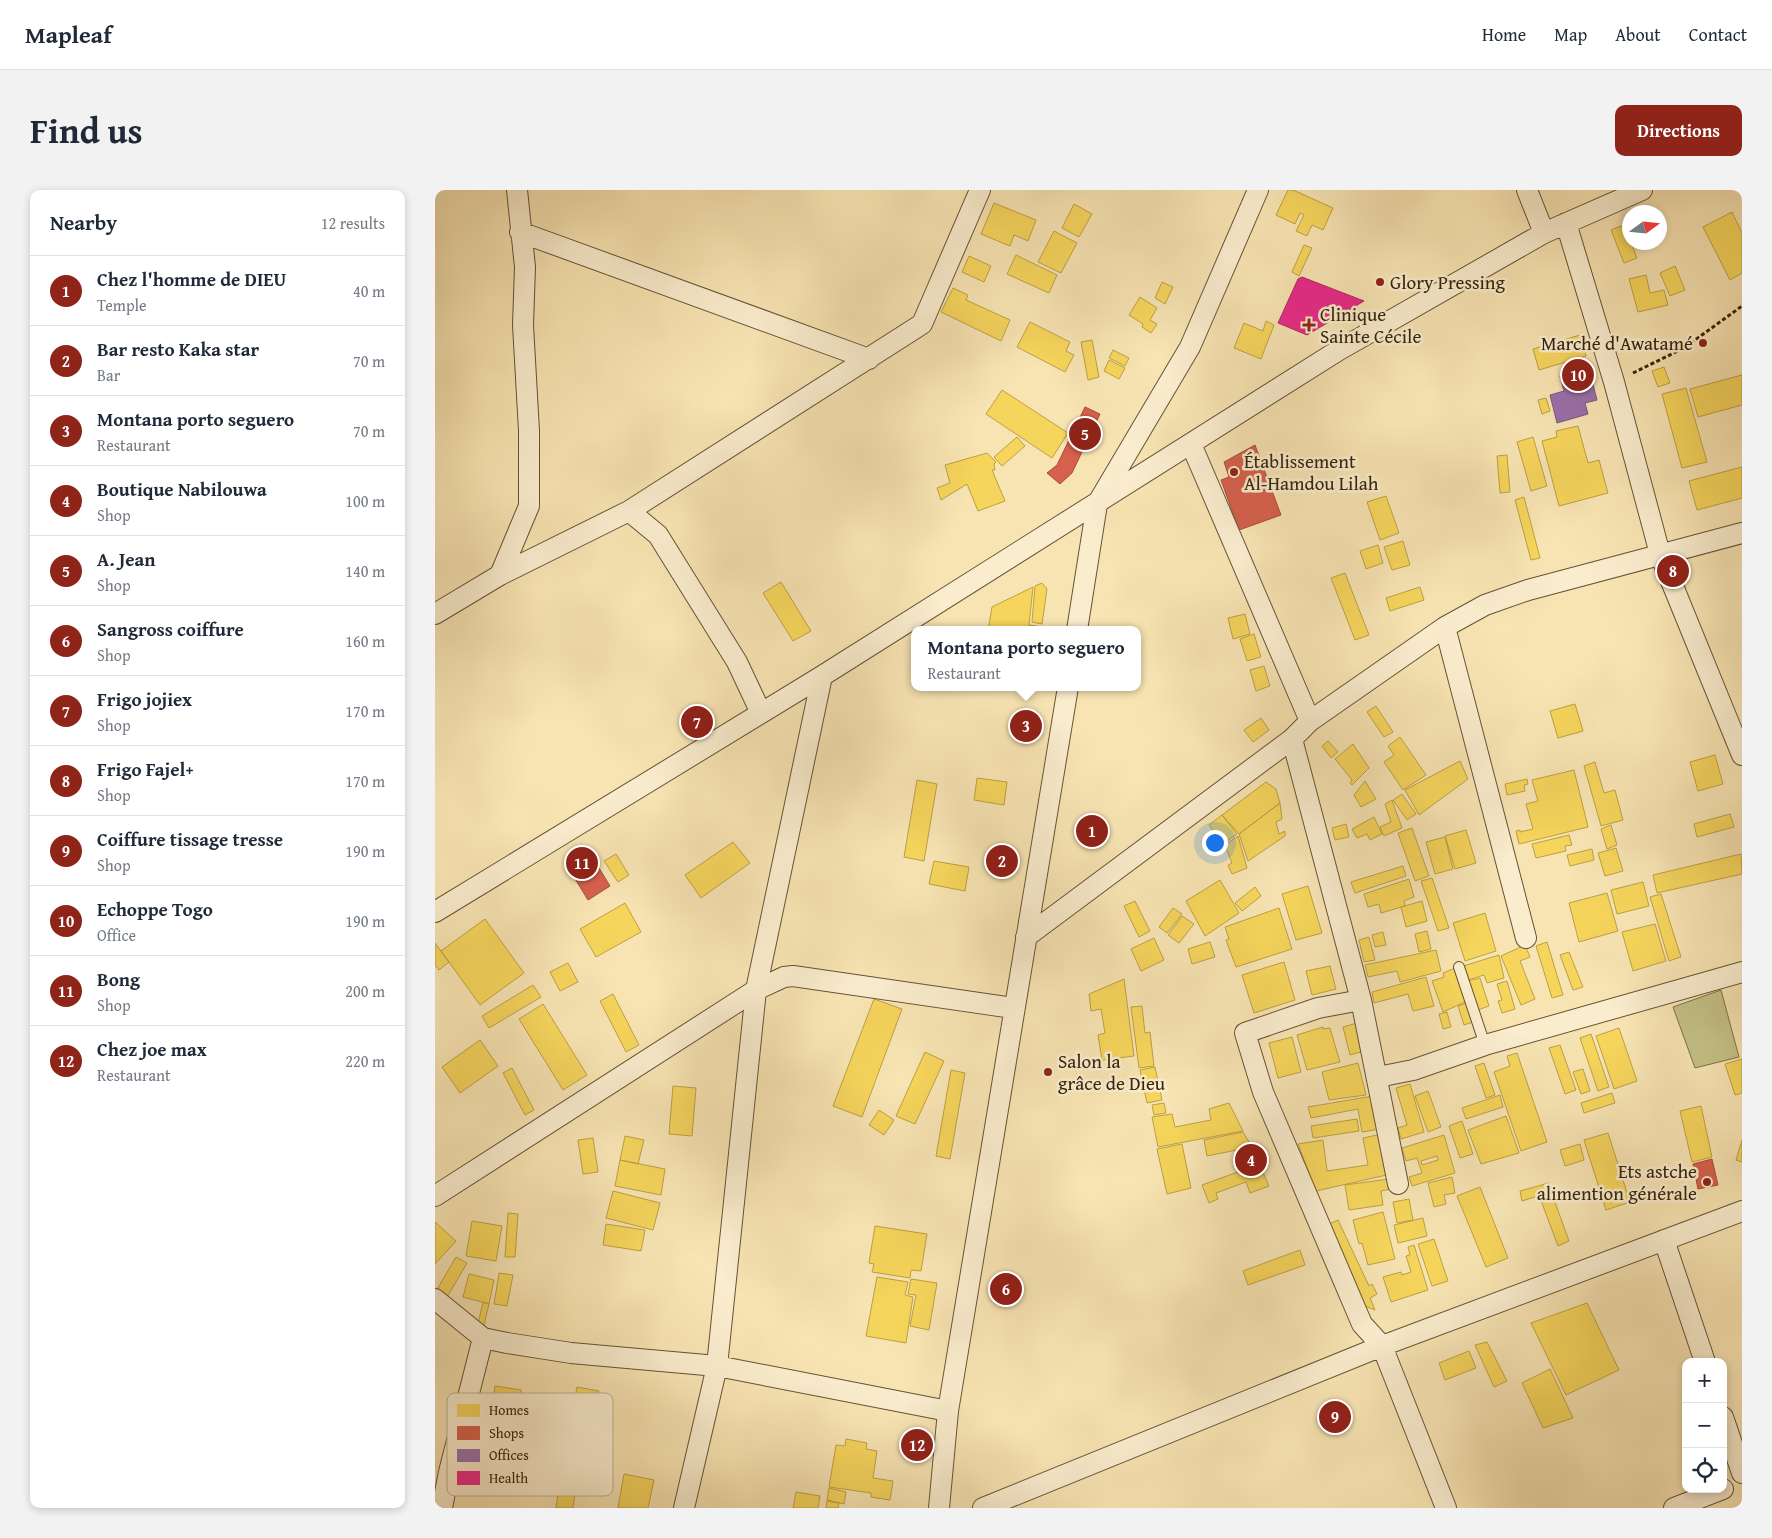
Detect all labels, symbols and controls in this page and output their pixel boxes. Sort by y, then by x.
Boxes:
text: Mapleaf [25,17,112,52]
text: Home [1482,21,1526,48]
text: Map [1554,21,1587,48]
text: About [1615,21,1661,48]
text: Contact [1689,21,1747,48]
text: Find us [30,105,143,156]
button: Directions [1615,105,1742,156]
north arrow [1622,205,1667,250]
text: Nearby [50,207,117,238]
text: 12 results [321,211,385,235]
text: Chez l'homme de DIEU [97,265,286,293]
place label: Glory Pressing [1390,268,1505,296]
marker: Glory Pressing [1374,276,1386,288]
text: 1 [62,279,70,303]
text: 40 m [353,279,385,303]
text: Temple [97,293,147,317]
place label: Clinique Sainte Cécile [1320,300,1421,350]
marker: Clinique Sainte Cécile [1302,318,1316,332]
place label: Marché d'Awatamé [1541,329,1693,357]
text: Bar resto Kaka star [97,335,259,363]
marker: Marché d'Awatamé [1697,337,1709,349]
text: 2 [62,349,70,373]
text: 70 m [353,349,385,373]
pin: 10 [1562,356,1594,394]
text: Bar [97,363,120,387]
text: Montana porto seguero [97,405,294,433]
pin: 5 [1069,415,1101,453]
text: 3 [62,419,70,443]
text: 70 m [353,419,385,443]
text: Restaurant [97,433,171,457]
place label: Établissement Al-Hamdou Lilah [1244,447,1379,497]
marker: Établissement Al-Hamdou Lilah [1228,466,1240,478]
text: Boutique Nabilouwa [97,475,267,503]
text: 4 [62,489,70,513]
text: 100 m [345,489,385,513]
text: Shop [97,503,131,527]
text: A. Jean [97,545,156,573]
pin: 8 [1657,552,1689,590]
text: 5 [62,559,70,583]
text: 140 m [345,559,385,583]
text: Shop [97,573,131,597]
text: Sangross coiffure [97,615,244,643]
popup [911,626,1141,691]
text: 6 [62,629,70,653]
text: 160 m [345,629,385,653]
text: Montana porto seguero [927,633,1125,661]
text: Shop [97,643,131,667]
text: Restaurant [927,661,1001,685]
text: Frigo jojiex [97,685,192,713]
text: 7 [62,699,70,723]
text: 170 m [345,699,385,723]
pin: 7 [681,703,713,741]
pin: 3 [1010,707,1042,745]
text: Shop [97,713,131,737]
text: Frigo Fajel+ [97,755,194,783]
text: 8 [62,769,70,793]
text: 170 m [345,769,385,793]
text: Shop [97,783,131,807]
pin: 1 [1076,812,1108,850]
text: Coiffure tissage tresse [97,825,283,853]
your location [1202,830,1228,856]
text: 9 [62,839,70,863]
text: 190 m [345,839,385,863]
pin: 2 [986,842,1018,880]
pin: 11 [566,844,598,882]
text: Shop [97,853,131,877]
text: Echoppe Togo [97,895,213,923]
text: 10 [58,909,74,933]
text: 190 m [345,909,385,933]
text: Office [97,923,136,947]
text: Bong [97,965,140,993]
text: 11 [58,979,74,1003]
text: 200 m [345,979,385,1003]
text: Shop [97,993,131,1017]
text: Chez joe max [97,1035,207,1063]
place label: Salon la grâce de Dieu [1058,1047,1166,1097]
text: 12 [58,1049,74,1073]
text: 220 m [345,1049,385,1073]
text: Restaurant [97,1063,171,1087]
marker: Salon la grâce de Dieu [1042,1066,1054,1078]
pin: 4 [1235,1141,1267,1179]
place label: Ets astche alimention générale [1537,1157,1697,1207]
marker: Ets astche alimention générale [1701,1176,1713,1188]
pin: 6 [990,1270,1022,1308]
map controls [1682,1358,1727,1493]
button: + [1682,1358,1727,1403]
legend [447,1393,613,1496]
pin: 9 [1319,1398,1351,1436]
text: Homes [489,1400,529,1420]
button: − [1682,1403,1727,1448]
text: Shops [489,1423,524,1443]
pin: 12 [901,1426,933,1464]
text: Offices [489,1445,529,1465]
button: locate [1682,1448,1727,1493]
text: Health [489,1468,528,1488]

